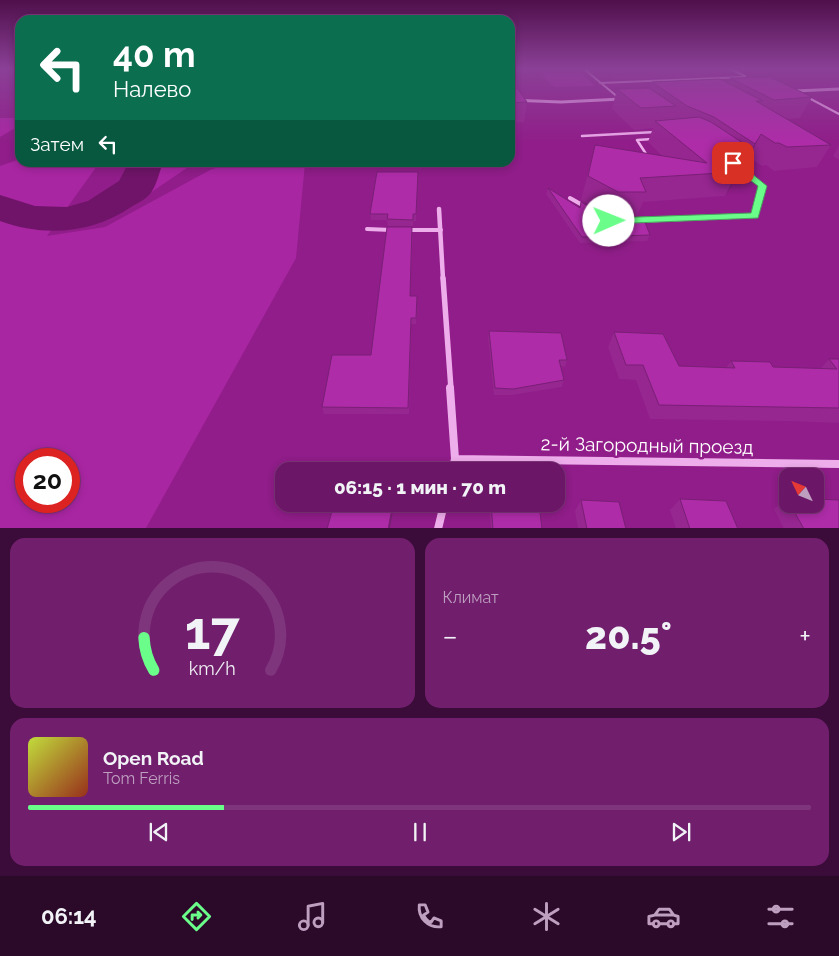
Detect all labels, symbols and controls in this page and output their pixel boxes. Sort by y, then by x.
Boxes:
text: 40 m [113,34,195,75]
icon: left [30,35,95,100]
text: Налево [113,76,191,102]
icon: left [94,130,122,158]
text: Затем [30,133,84,155]
pin [712,142,754,184]
icon: arrive [719,149,747,177]
position arrow [582,194,634,246]
street label: 2-й Загородный проезд [541,432,753,458]
speed limit sign: 20 [15,448,80,513]
north arrow [779,468,824,512]
map controls [779,468,824,513]
text: 06:15 · 1 мин · 70 m [334,476,506,498]
text: Климат [443,588,499,607]
text: 17 [185,600,241,661]
text: 20.5° [585,613,672,658]
text: − [443,620,458,653]
text: + [799,620,811,653]
text: km/h [189,658,236,679]
text: Open Road [103,747,204,769]
text: Tom Ferris [103,769,180,788]
icon: previous [145,818,173,846]
icon: pause [406,818,434,846]
icon: next [667,818,695,846]
icon: directions [179,899,214,934]
icon: music [295,899,330,934]
icon: phone [412,899,447,934]
icon: climate [529,899,564,934]
icon: car [646,899,681,934]
icon: filters [763,899,798,934]
text: 06:14 [41,903,97,929]

